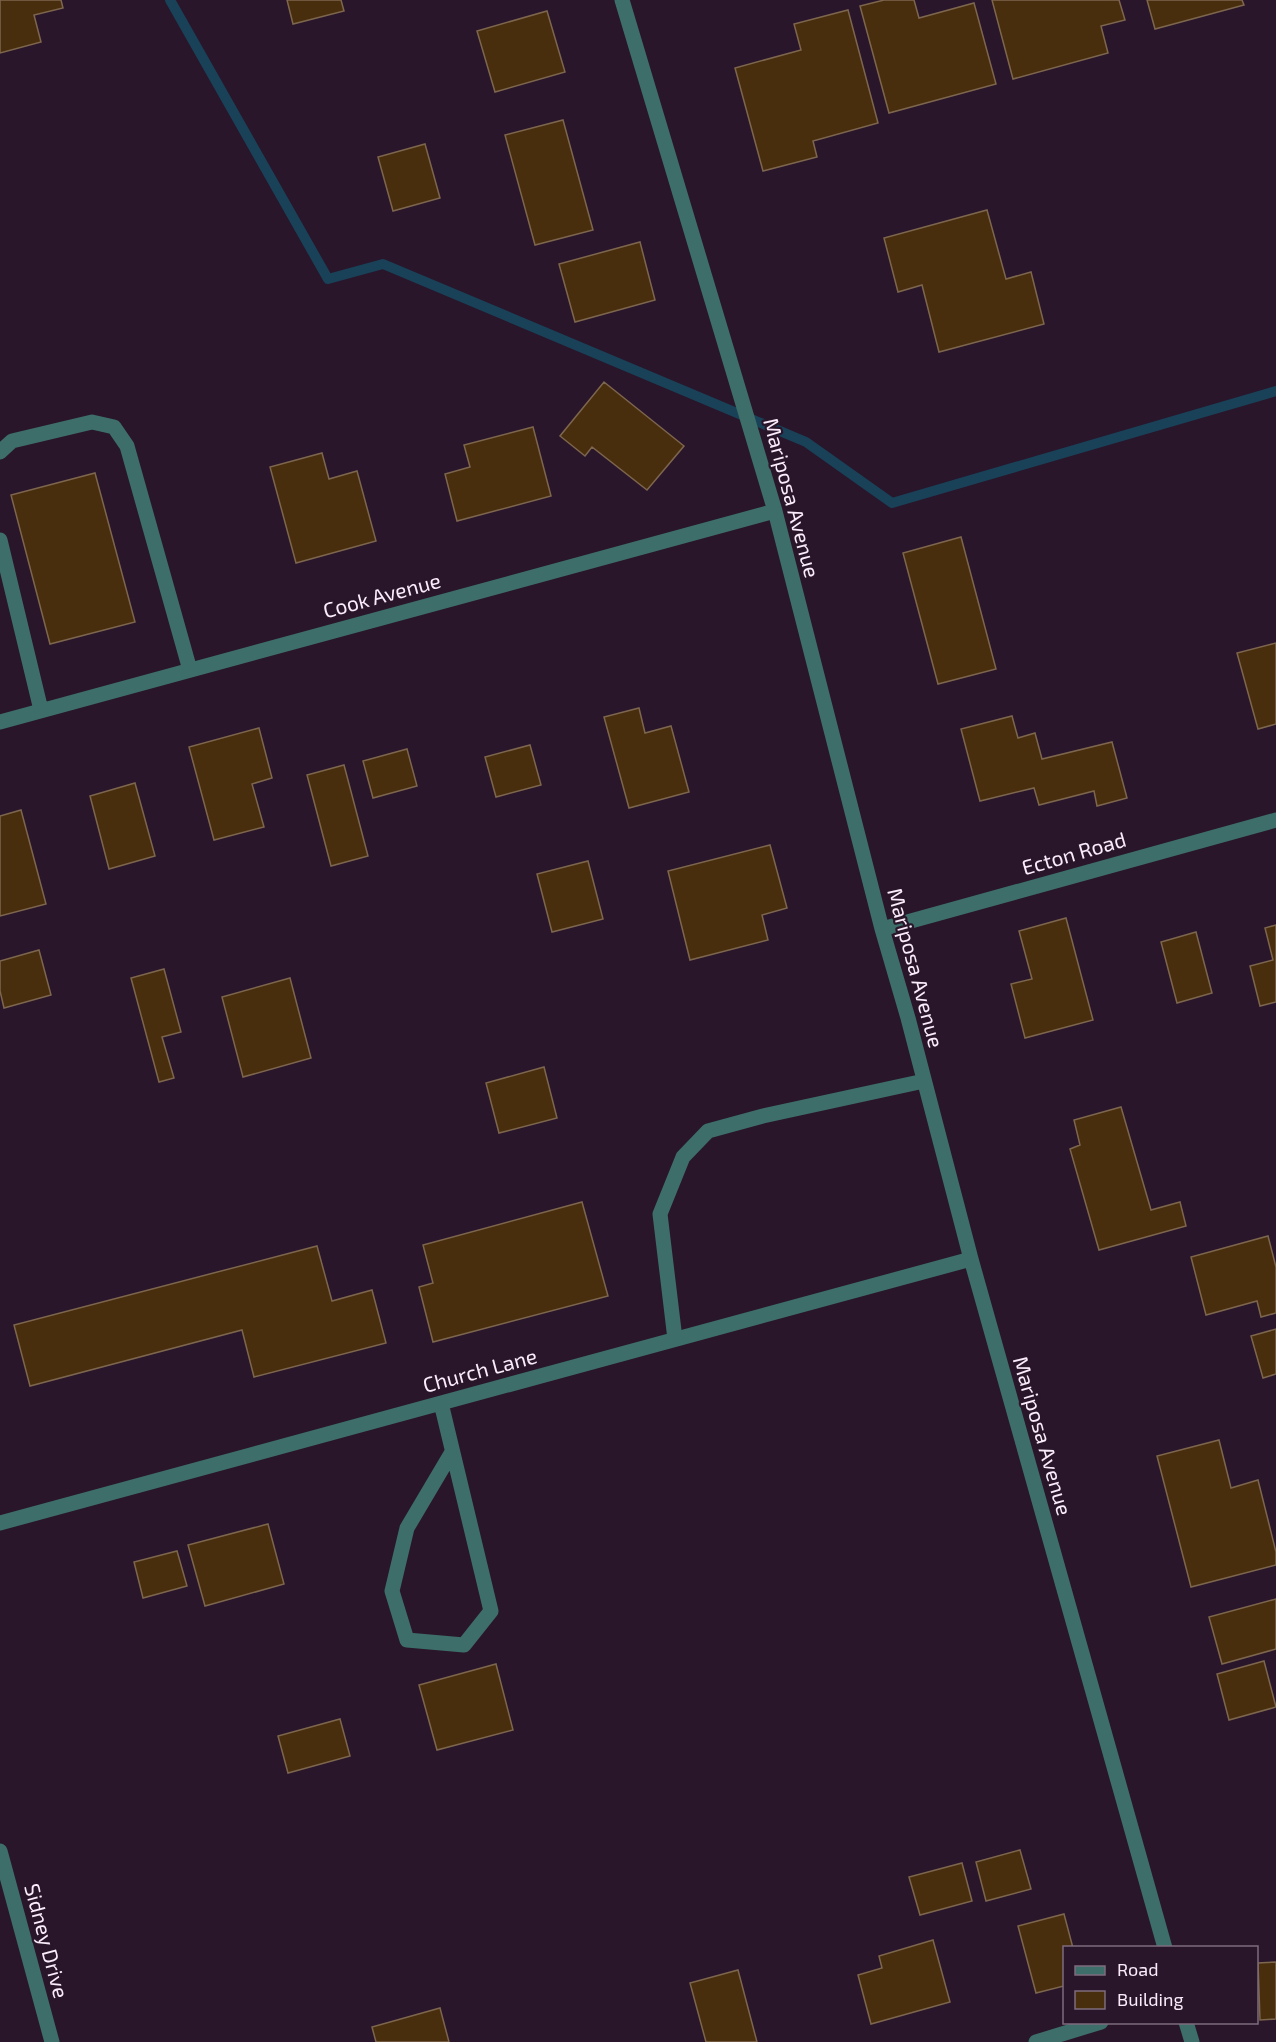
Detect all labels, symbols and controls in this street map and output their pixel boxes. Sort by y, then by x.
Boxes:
street label: Mariposa Avenue [759,415,826,580]
street label: Cook Avenue [320,567,443,622]
street label: Ecton Road [1019,826,1129,879]
street label: Mariposa Avenue [883,885,950,1050]
street label: Church Lane [420,1342,539,1397]
street label: Mariposa Avenue [1009,1353,1078,1518]
street label: Sidney Drive [20,1881,75,2001]
legend [1063,1946,1258,2024]
text: Road [1117,1958,1158,1980]
text: Building [1117,1988,1184,2010]

